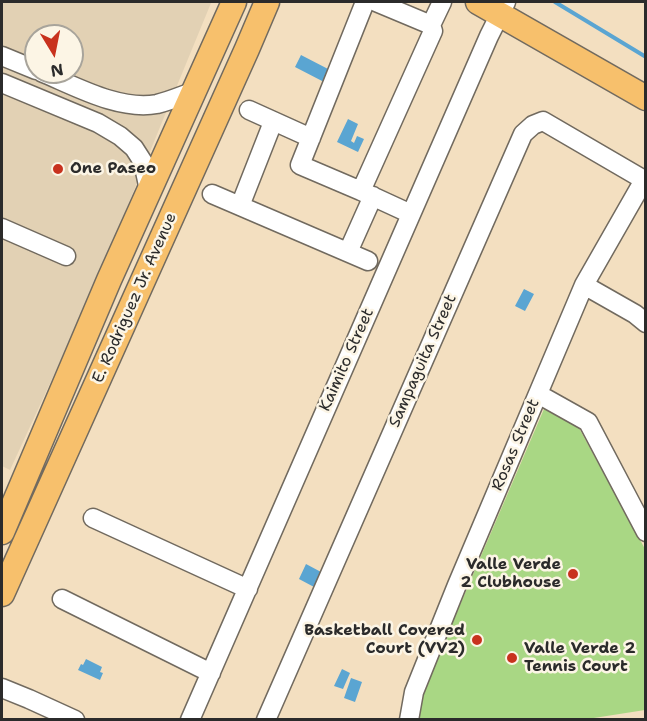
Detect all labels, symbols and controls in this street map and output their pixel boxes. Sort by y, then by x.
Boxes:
north arrow [24,24,84,84]
text: N [49,59,65,82]
place label: One Paseo [70,159,156,179]
marker: One Paseo [51,162,65,176]
street label: E. Rodriguez Jr. Avenue [89,210,181,386]
street label: Sampaguita Street [385,292,461,430]
street label: Kaimito Street [316,305,378,415]
street label: Rosas Street [488,396,544,494]
place label: Valle Verde 2 Clubhouse [460,555,561,593]
marker: Valle Verde 2 Clubhouse [566,567,580,581]
place label: Basketball Covered Court (VV2) [304,621,465,659]
marker: Basketball Covered Court (VV2) [470,633,484,647]
place label: Valle Verde 2 Tennis Court [524,639,636,677]
marker: Valle Verde 2 Tennis Court [505,651,519,665]

